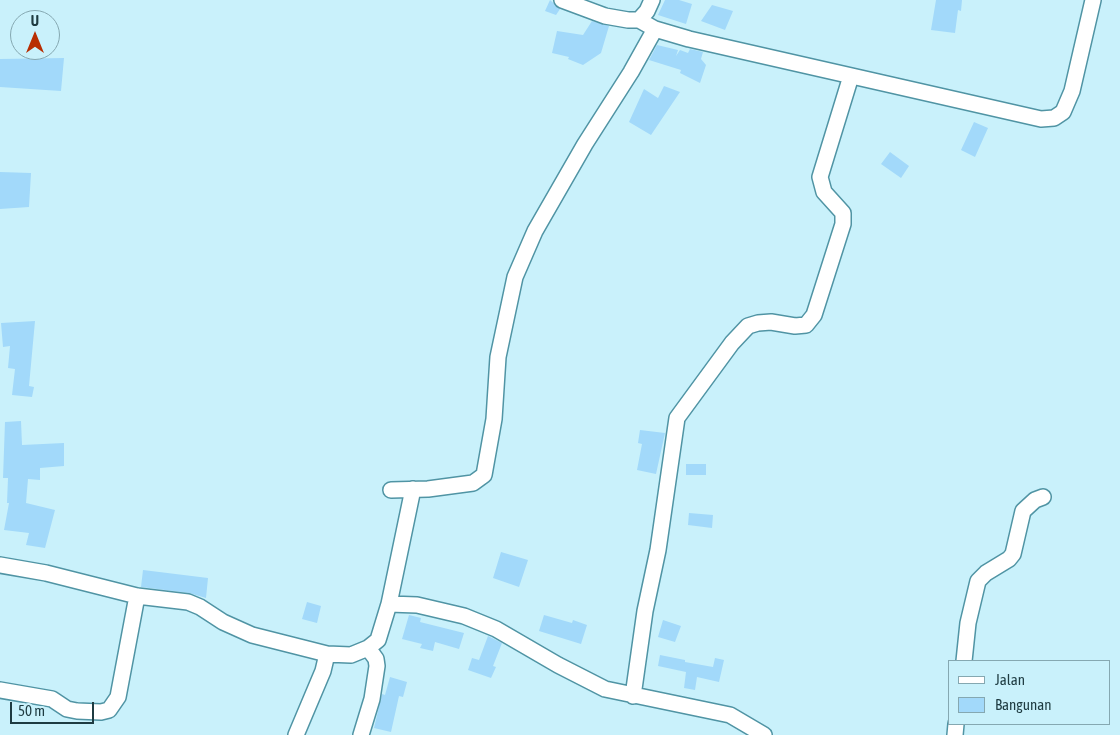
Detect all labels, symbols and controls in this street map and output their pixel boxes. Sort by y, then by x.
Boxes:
north arrow [10,10,60,60]
text: U [31,13,39,29]
legend [948,660,1110,725]
text: Jalan [995,671,1025,688]
scale bar [12,692,96,724]
text: Bangunan [995,696,1052,713]
text: 50 m [18,702,45,719]

